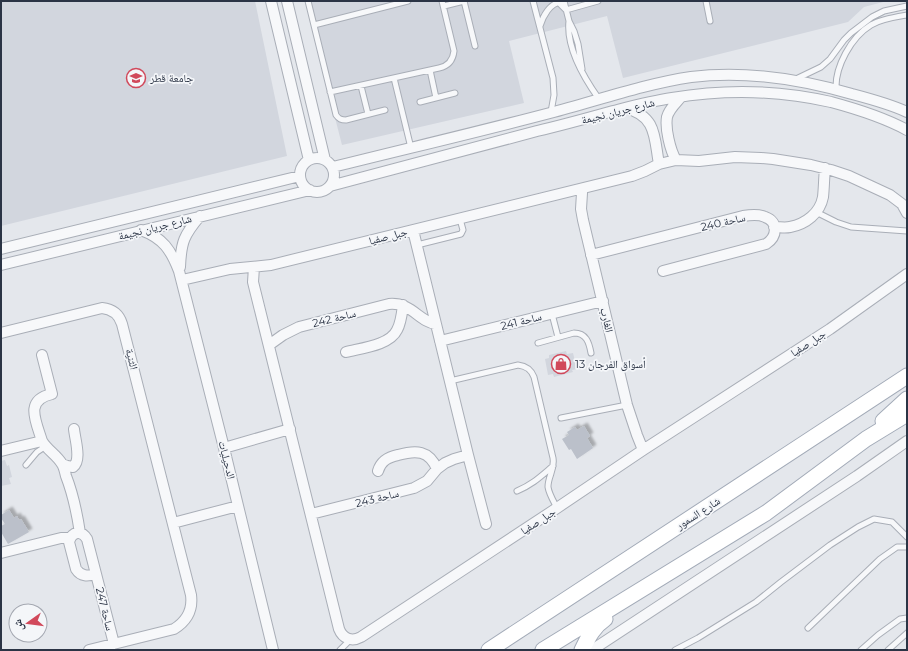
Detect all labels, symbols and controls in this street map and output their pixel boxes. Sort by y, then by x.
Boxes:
school or university icon: جامعة قطر [125,67,147,89]
place label: جامعة قطر [149,71,193,85]
street label: شارع جريان نجيمة [580,95,656,127]
street label: ساحة 240 [699,210,747,234]
street label: شارع جريان نجيمة [117,211,193,243]
street label: جبل صفيا [367,224,409,248]
street label: ساحة 242 [311,306,357,330]
street label: الغارب [597,306,617,334]
street label: ساحة 241 [499,309,543,333]
street label: جبل صفيا [788,326,828,360]
street label: الثنية [123,347,141,371]
shop icon: أسواق الفرجان 13 [550,353,572,375]
place label: أسواق الفرجان 13 [575,357,646,371]
street label: الدحيليات [215,439,239,481]
street label: ساحة 243 [354,486,400,510]
street label: شارع السمور [672,494,723,533]
street label: جبل صفيا [518,504,558,538]
street label: ساحة 247 [93,586,117,632]
north arrow [8,603,48,643]
text: ش [10,618,27,633]

